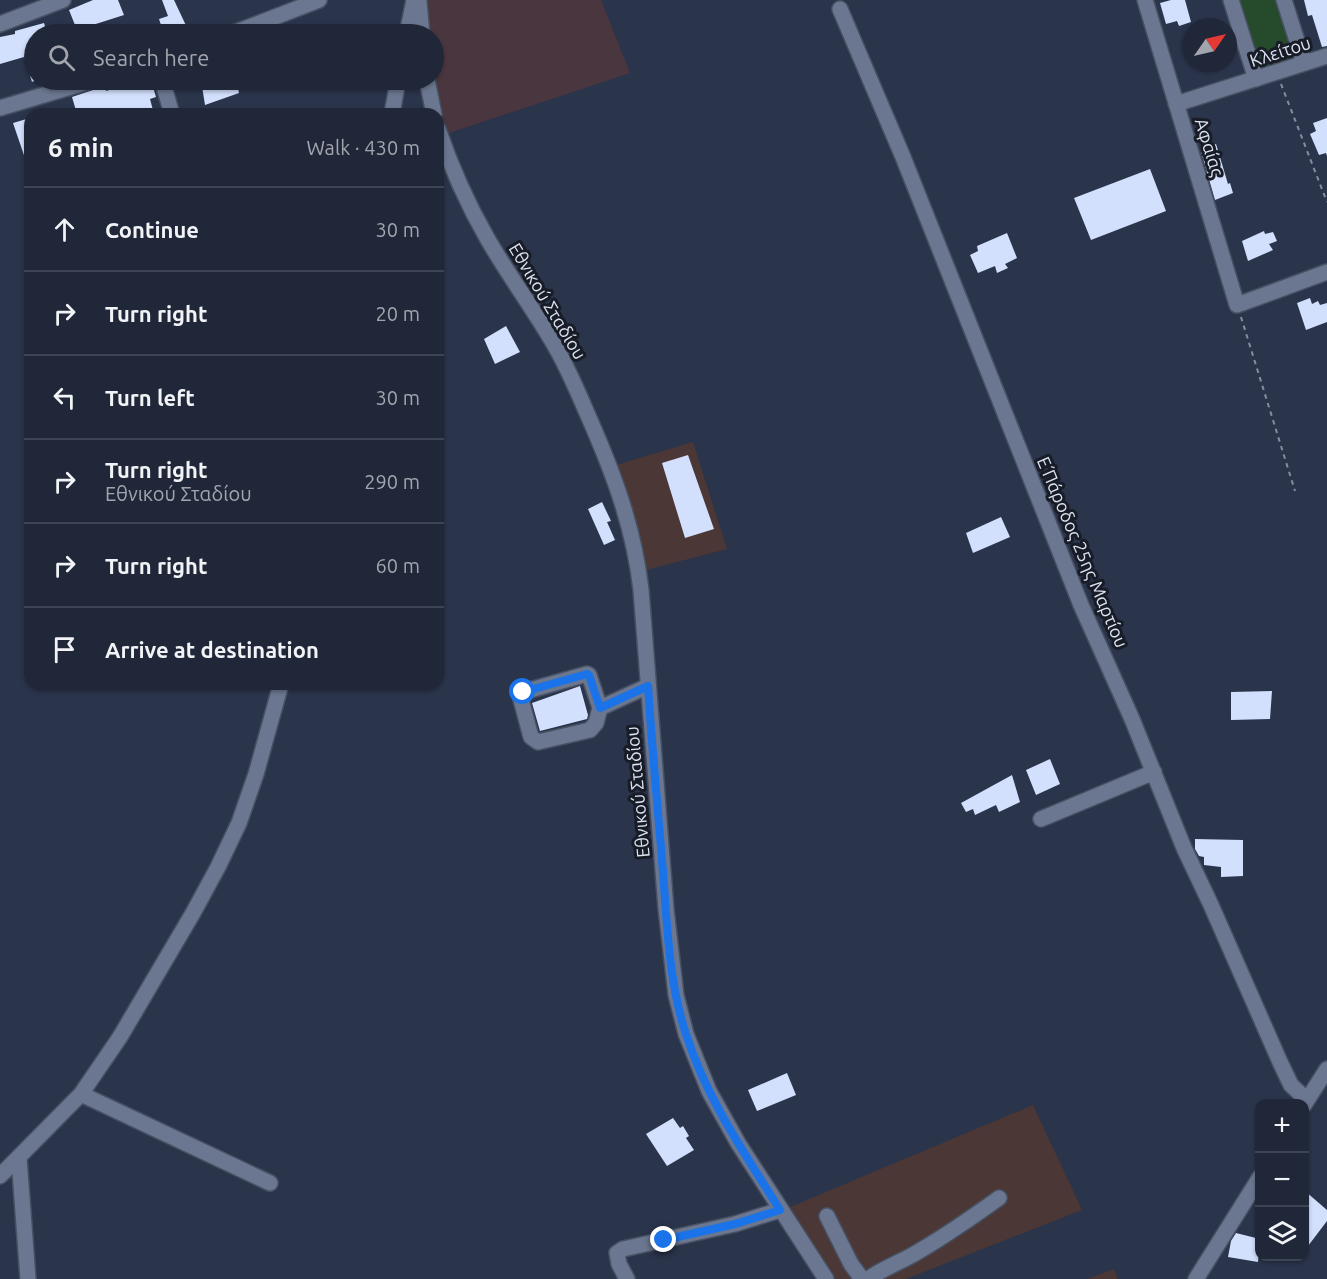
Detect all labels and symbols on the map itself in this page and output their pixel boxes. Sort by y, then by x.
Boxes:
north arrow [1183,18,1237,72]
street label: Κλείτου [1247,32,1313,70]
street label: Αφαίας [1191,115,1228,179]
street label: Εθνικού Σταδίου [505,239,591,363]
street label: Ε΄ Πάροδος 25ης Μαρτίου [1033,454,1132,651]
route start [509,678,535,704]
street label: Εθνικού Σταδίου [621,725,653,859]
route end [650,1226,676,1252]

